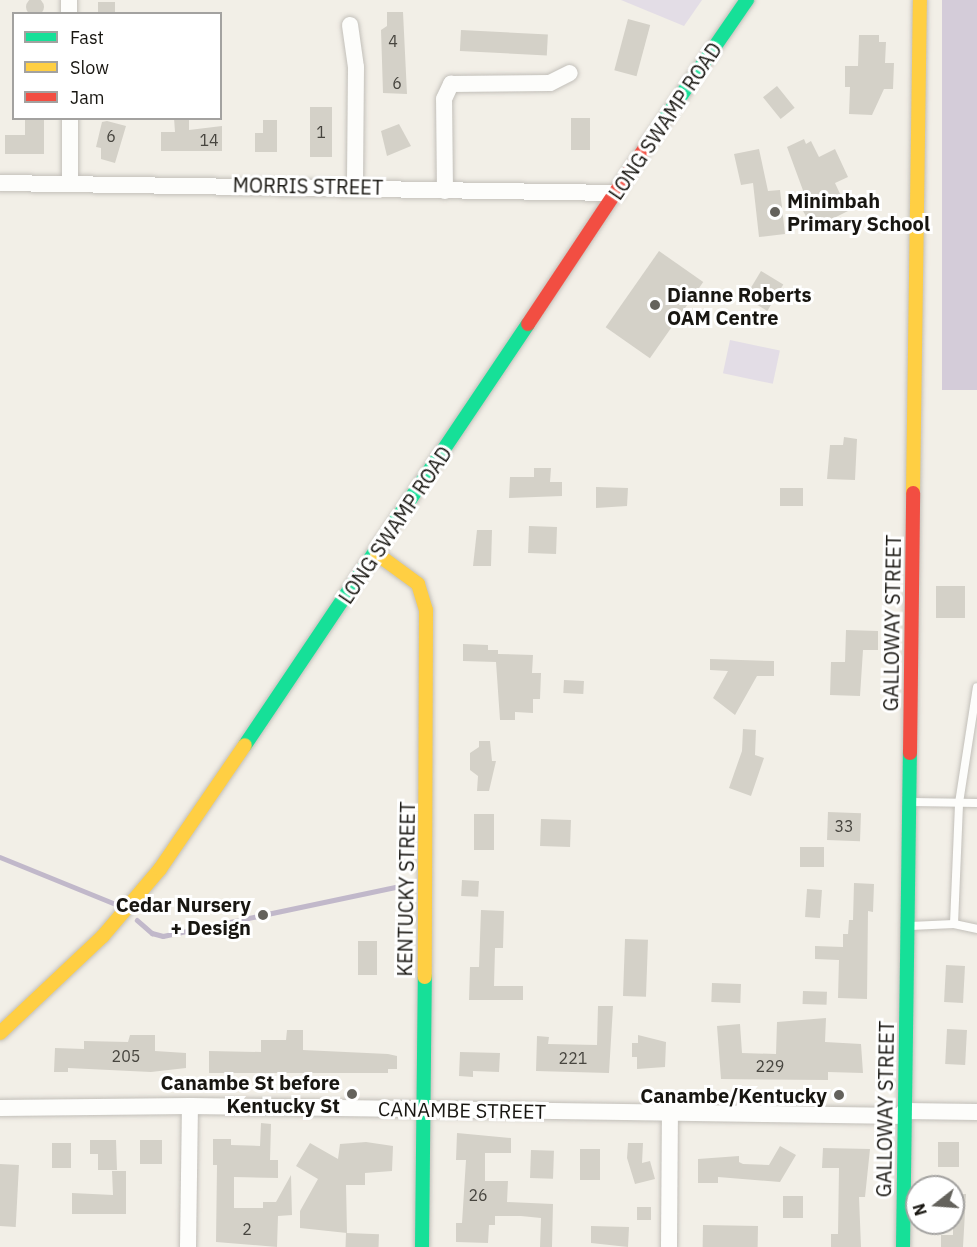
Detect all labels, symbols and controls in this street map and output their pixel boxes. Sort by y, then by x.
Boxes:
legend [12,12,222,120]
text: Fast [70,26,104,49]
house number: 4 [388,31,398,51]
street label: LONG SWAMP ROAD [604,38,726,204]
text: Slow [70,56,109,79]
house number: 6 [392,73,402,93]
text: Jam [70,86,105,109]
house number: 1 [316,122,326,142]
house number: 6 [106,126,116,146]
house number: 14 [199,130,219,150]
street label: MORRIS STREET [232,173,384,199]
place label: Minimbah Primary School [787,189,930,236]
marker: Minimbah Primary School [768,205,782,219]
place label: Dianne Roberts OAM Centre [667,282,812,329]
marker: Dianne Roberts OAM Centre [648,298,662,312]
street label: LONG SWAMP ROAD [334,442,456,608]
street label: GALLOWAY STREET [878,534,906,712]
street label: KENTUCKY STREET [392,801,420,977]
house number: 33 [834,816,854,836]
place label: Cedar Nursery + Design [116,892,251,939]
marker: Cedar Nursery + Design [256,908,270,922]
street label: GALLOWAY STREET [871,1020,899,1198]
house number: 205 [112,1046,140,1066]
house number: 221 [559,1048,587,1068]
house number: 229 [756,1056,784,1076]
place label: Canambe St before Kentucky St [161,1070,340,1117]
place label: Canambe/Kentucky [640,1083,827,1107]
marker: Canambe St before Kentucky St [345,1087,359,1101]
marker: Canambe/Kentucky [832,1088,846,1102]
street label: CANAMBE STREET [378,1097,546,1123]
north arrow [905,1175,965,1235]
house number: 26 [468,1185,488,1205]
text: N [908,1201,931,1218]
house number: 2 [242,1219,252,1239]

